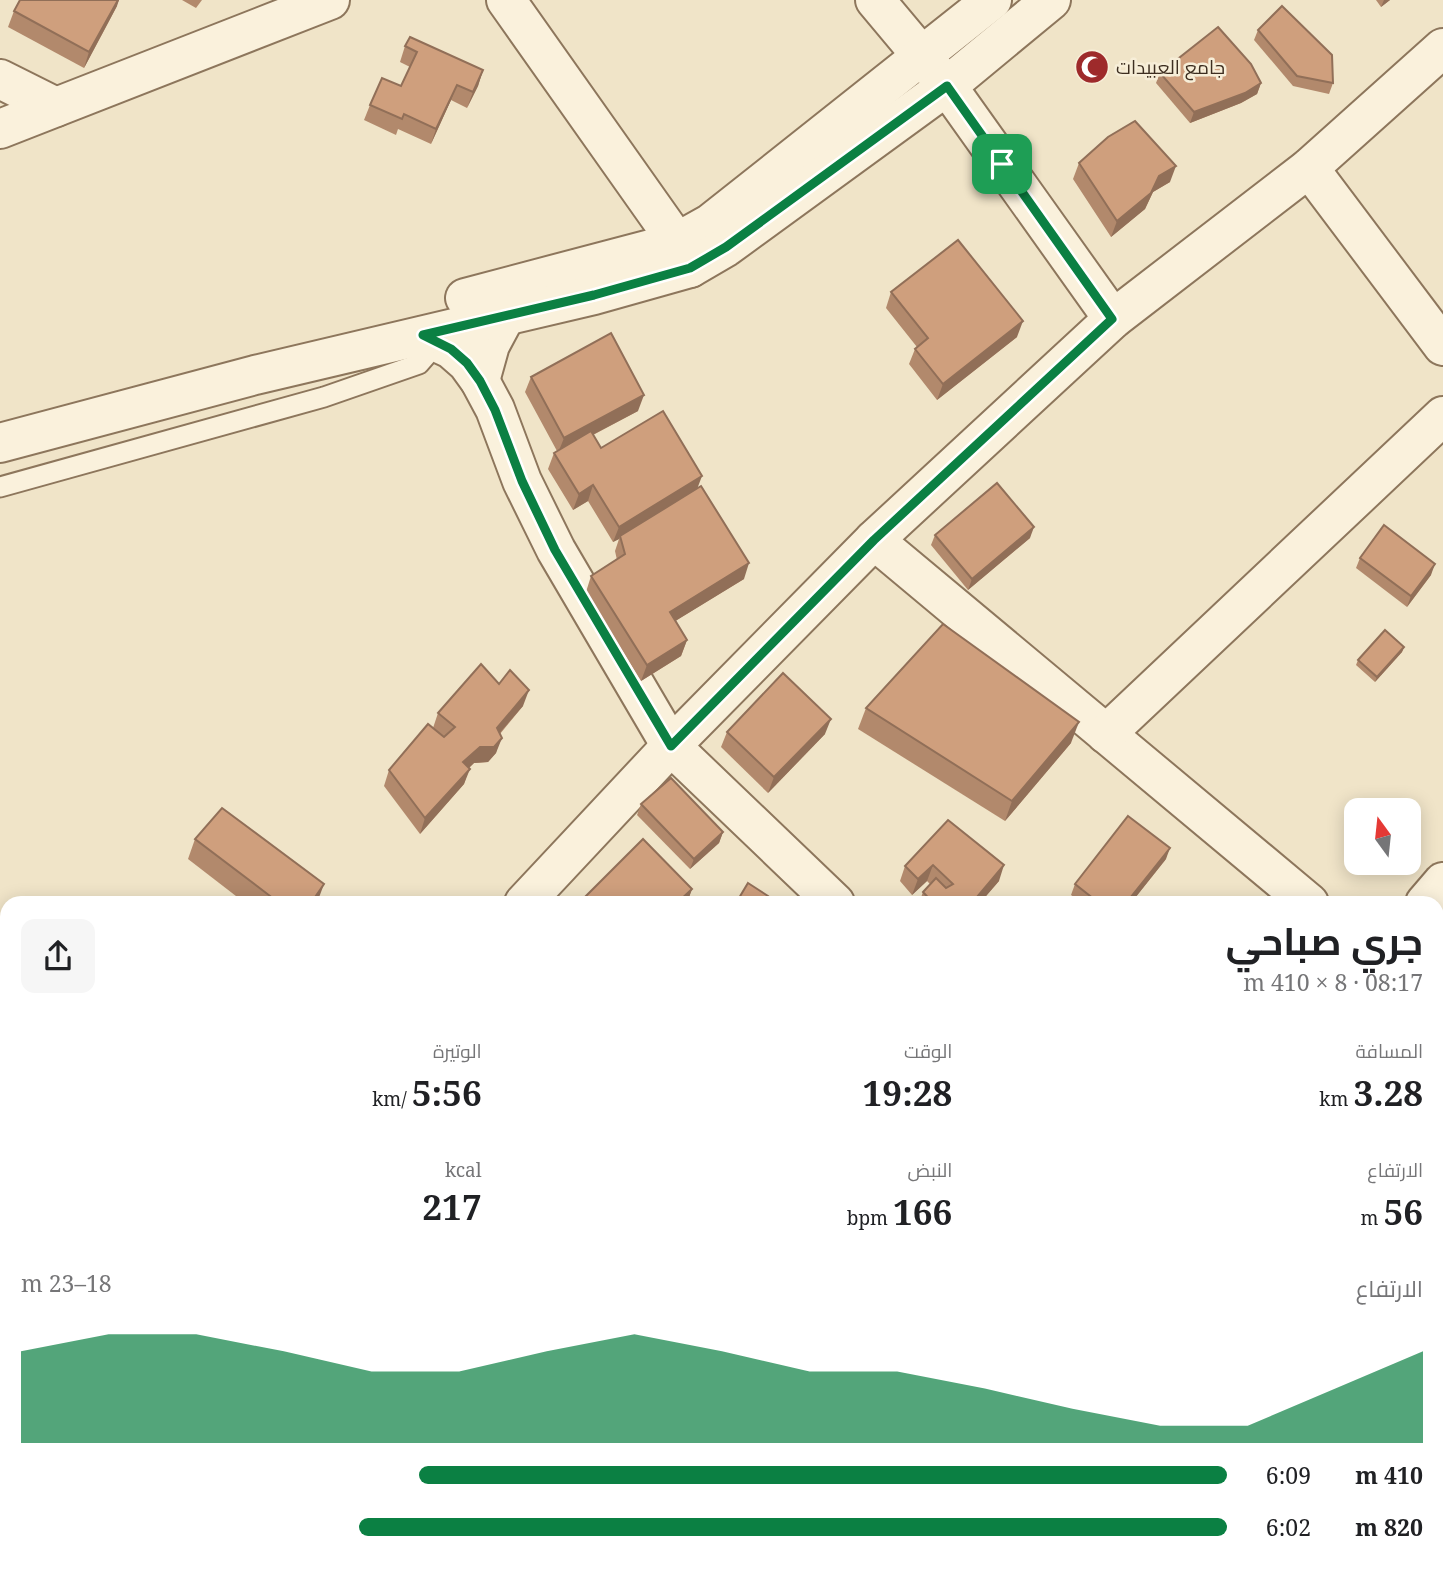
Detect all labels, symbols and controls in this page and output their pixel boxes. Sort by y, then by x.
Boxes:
mosque icon: جامع العبيدات [1073,48,1111,86]
place label: جامع العبيدات [1116,54,1225,81]
pin [972,134,1032,194]
icon: arrive [983,145,1021,183]
north arrow [1344,798,1421,875]
map controls [1344,798,1421,875]
text: جري صباحي [1226,914,1423,966]
button: share [21,919,95,993]
text: 08:17 · 8 × 410 m [1243,966,1423,998]
text: الوتيرة [433,1038,482,1064]
text: الوقت [904,1038,952,1064]
text: المسافة [1355,1038,1423,1064]
text: 5:56 [412,1069,482,1116]
text: 19:28 [863,1069,952,1116]
text: 3.28 [1353,1069,1423,1116]
text: /km [372,1086,412,1112]
text: km [1319,1086,1353,1112]
text: kcal [445,1157,482,1183]
text: النبض [908,1157,952,1183]
text: الارتفاع [1367,1157,1423,1183]
text: 217 [422,1183,482,1230]
text: 166 [893,1188,952,1235]
text: 56 [1383,1188,1423,1235]
text: bpm [847,1205,893,1231]
text: m [1361,1205,1383,1231]
text: 18–23 m [21,1267,112,1299]
text: الارتفاع [1356,1272,1423,1304]
text: 6:09 [1266,1459,1311,1491]
text: 410 m [1355,1459,1423,1491]
text: 6:02 [1266,1511,1311,1543]
text: 820 m [1355,1511,1423,1543]

